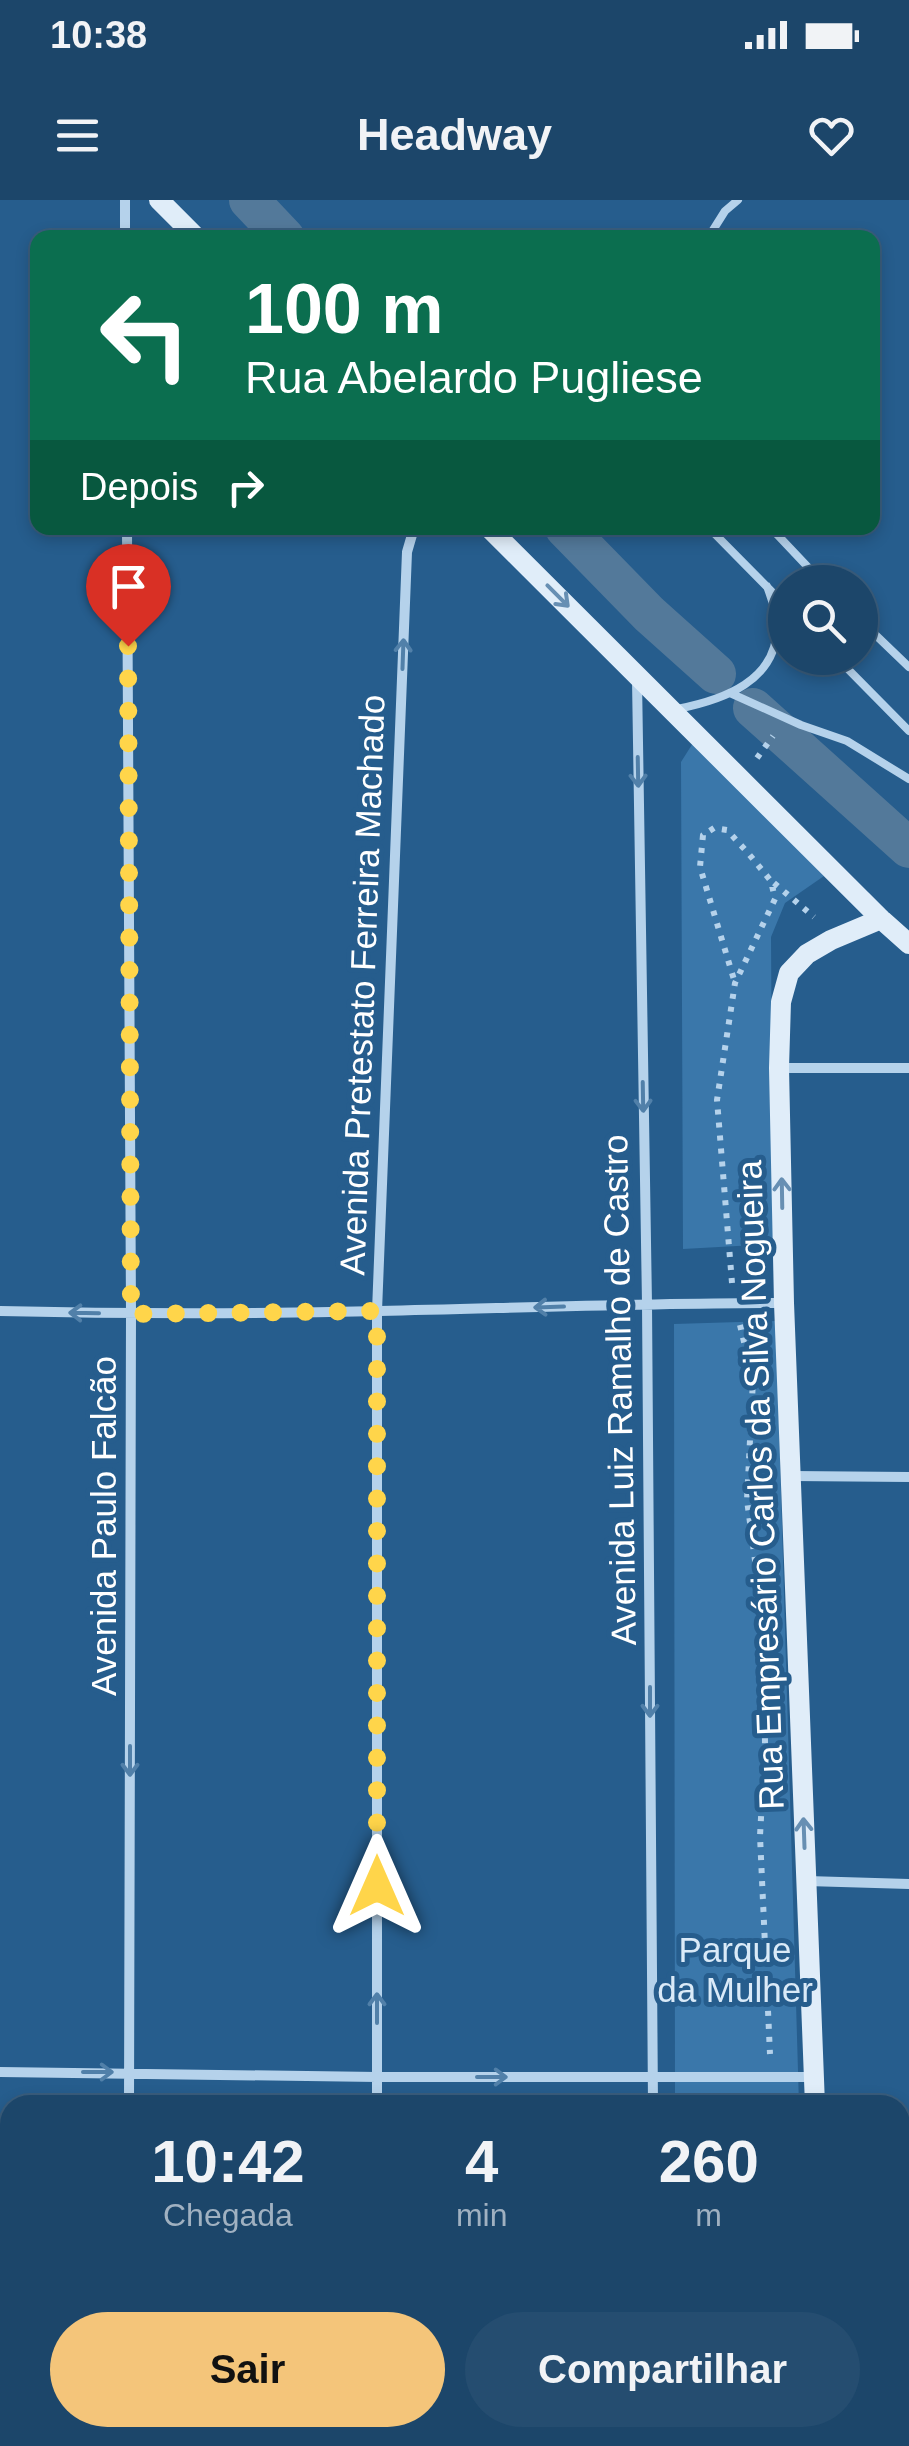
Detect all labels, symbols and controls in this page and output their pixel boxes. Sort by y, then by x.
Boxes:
text: 10:38 [50,14,147,56]
icon: menu [50,108,105,163]
icon: heart [804,108,859,163]
text: Headway [357,109,552,160]
icon: left [80,270,210,400]
text: 100 m [245,270,443,348]
text: Rua Abelardo Pugliese [245,352,703,403]
icon: right [218,460,273,515]
text: Depois [80,466,198,508]
pin [86,544,171,647]
icon: arrive [101,559,156,614]
map controls [768,565,878,675]
button: search [768,565,878,675]
one-way arrow [545,584,569,608]
one-way arrow [393,639,412,671]
street label: Avenida Pretestato Ferreira Machado [332,694,392,1276]
one-way arrow [629,755,648,787]
one-way arrow [634,1080,653,1112]
street label: Avenida Luiz Ramalho de Castro [595,1134,643,1646]
street label: Rua Empresário Carlos da Silva Nogueira [729,1159,791,1810]
one-way arrow [773,1178,792,1210]
one-way arrow [534,1297,566,1316]
one-way arrow [69,1304,102,1322]
street label: Avenida Paulo Falcão [84,1356,123,1696]
one-way arrow [640,1684,660,1717]
one-way arrow [120,1744,140,1777]
one-way arrow [794,1817,813,1849]
position arrow [325,1834,429,1938]
park label: Parque da Mulher [657,1930,813,2009]
one-way arrow [368,1992,386,2024]
one-way arrow [80,2062,113,2082]
one-way arrow [476,2068,508,2086]
text: 10:42 [151,2128,305,2195]
text: 4 [465,2128,498,2195]
text: 260 [659,2128,759,2195]
text: Chegada [163,2197,293,2233]
text: min [456,2197,507,2233]
text: m [695,2197,722,2233]
button: Sair [50,2312,445,2427]
button: Compartilhar [465,2312,860,2427]

